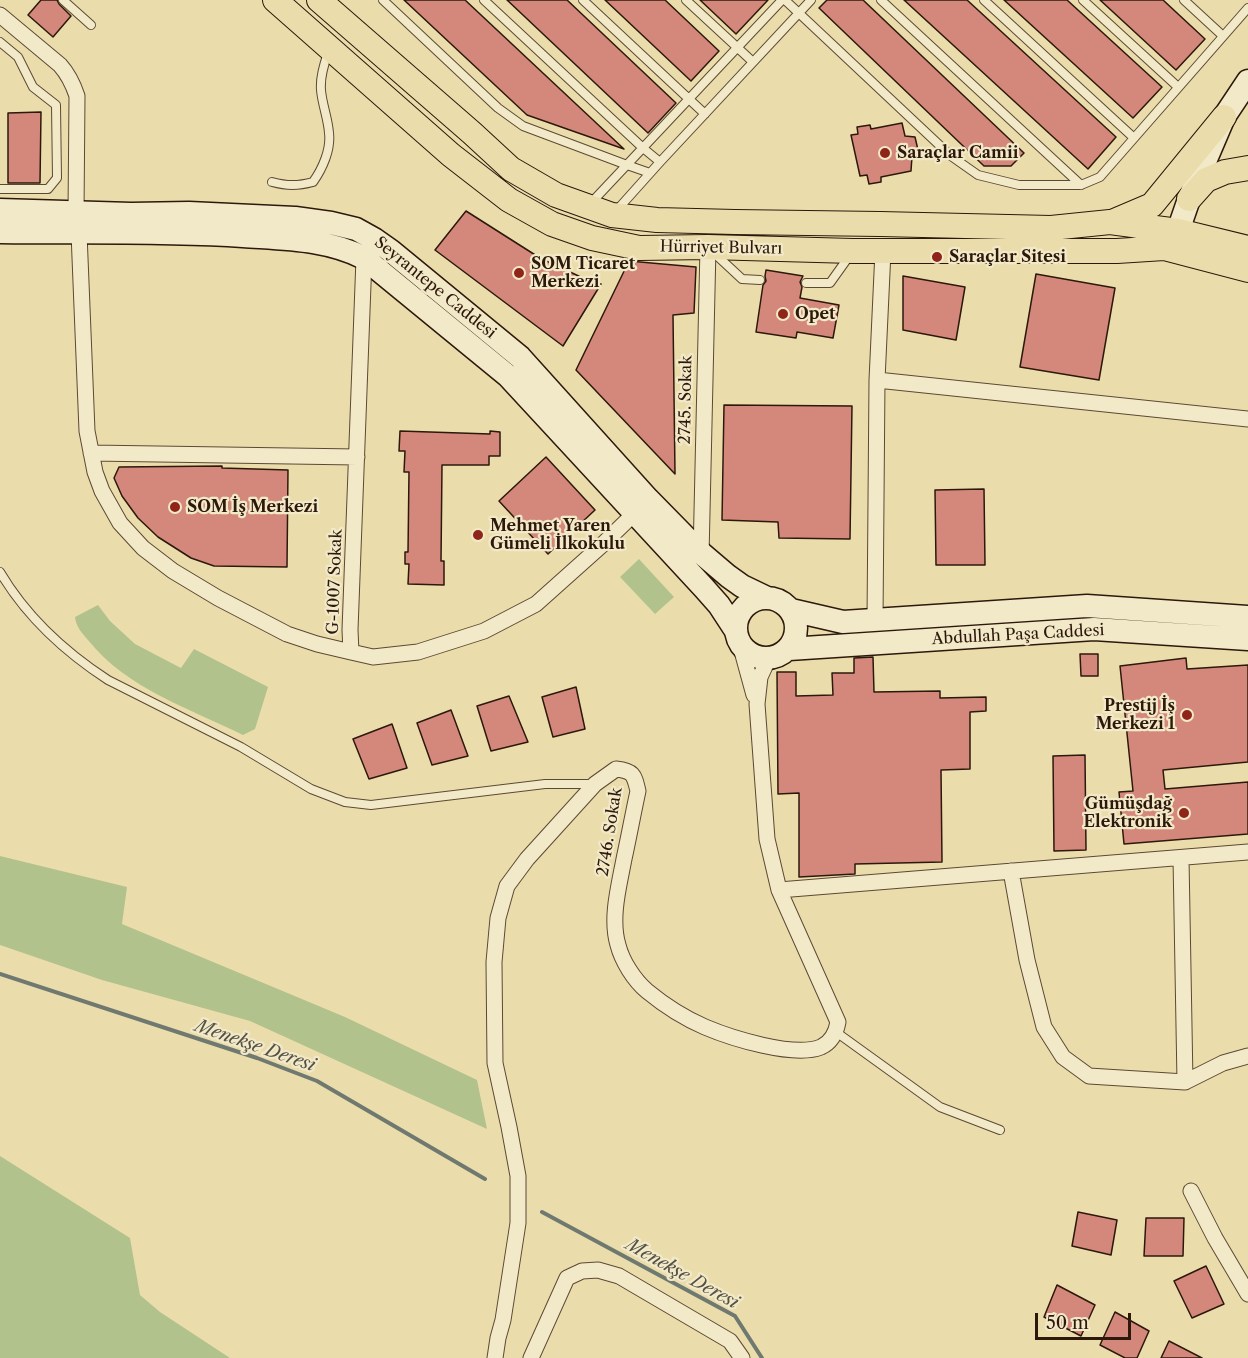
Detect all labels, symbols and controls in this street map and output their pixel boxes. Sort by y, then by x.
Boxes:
place label: Saraçlar Camii [897,143,1018,163]
marker: Saraçlar Camii [878,146,892,160]
street label: Seyrantepe Caddesi [370,233,500,343]
street label: Hürriyet Bulvarı [660,237,782,259]
place label: Saraçlar Sitesi [949,247,1066,267]
marker: Saraçlar Sitesi [930,250,944,264]
place label: SOM Ticaret Merkezi [531,254,635,292]
marker: SOM Ticaret Merkezi [512,266,526,280]
place label: Opet [795,304,835,324]
marker: Opet [776,307,790,321]
street label: 2745. Sokak [676,355,696,445]
place label: SOM İş Merkezi [187,497,318,517]
marker: SOM İş Merkezi [168,500,182,514]
place label: Mehmet Yaren Gümeli İlkokulu [490,516,625,554]
marker: Mehmet Yaren Gümeli İlkokulu [471,528,485,542]
street label: G-1007 Sokak [324,529,346,635]
street label: Abdullah Paşa Caddesi [931,621,1105,649]
place label: Prestij İş Merkezi 1 [1095,696,1175,734]
marker: Prestij İş Merkezi 1 [1180,708,1194,722]
street label: 2746. Sokak [594,786,626,878]
place label: Gümüşdağ Elektronik [1083,794,1172,832]
marker: Gümüşdağ Elektronik [1177,806,1191,820]
water label: Menekşe Deresi [192,1015,318,1077]
water label: Menekşe Deresi [622,1234,742,1314]
scale bar [1038,1301,1134,1339]
text: 50 m [1046,1312,1089,1334]

